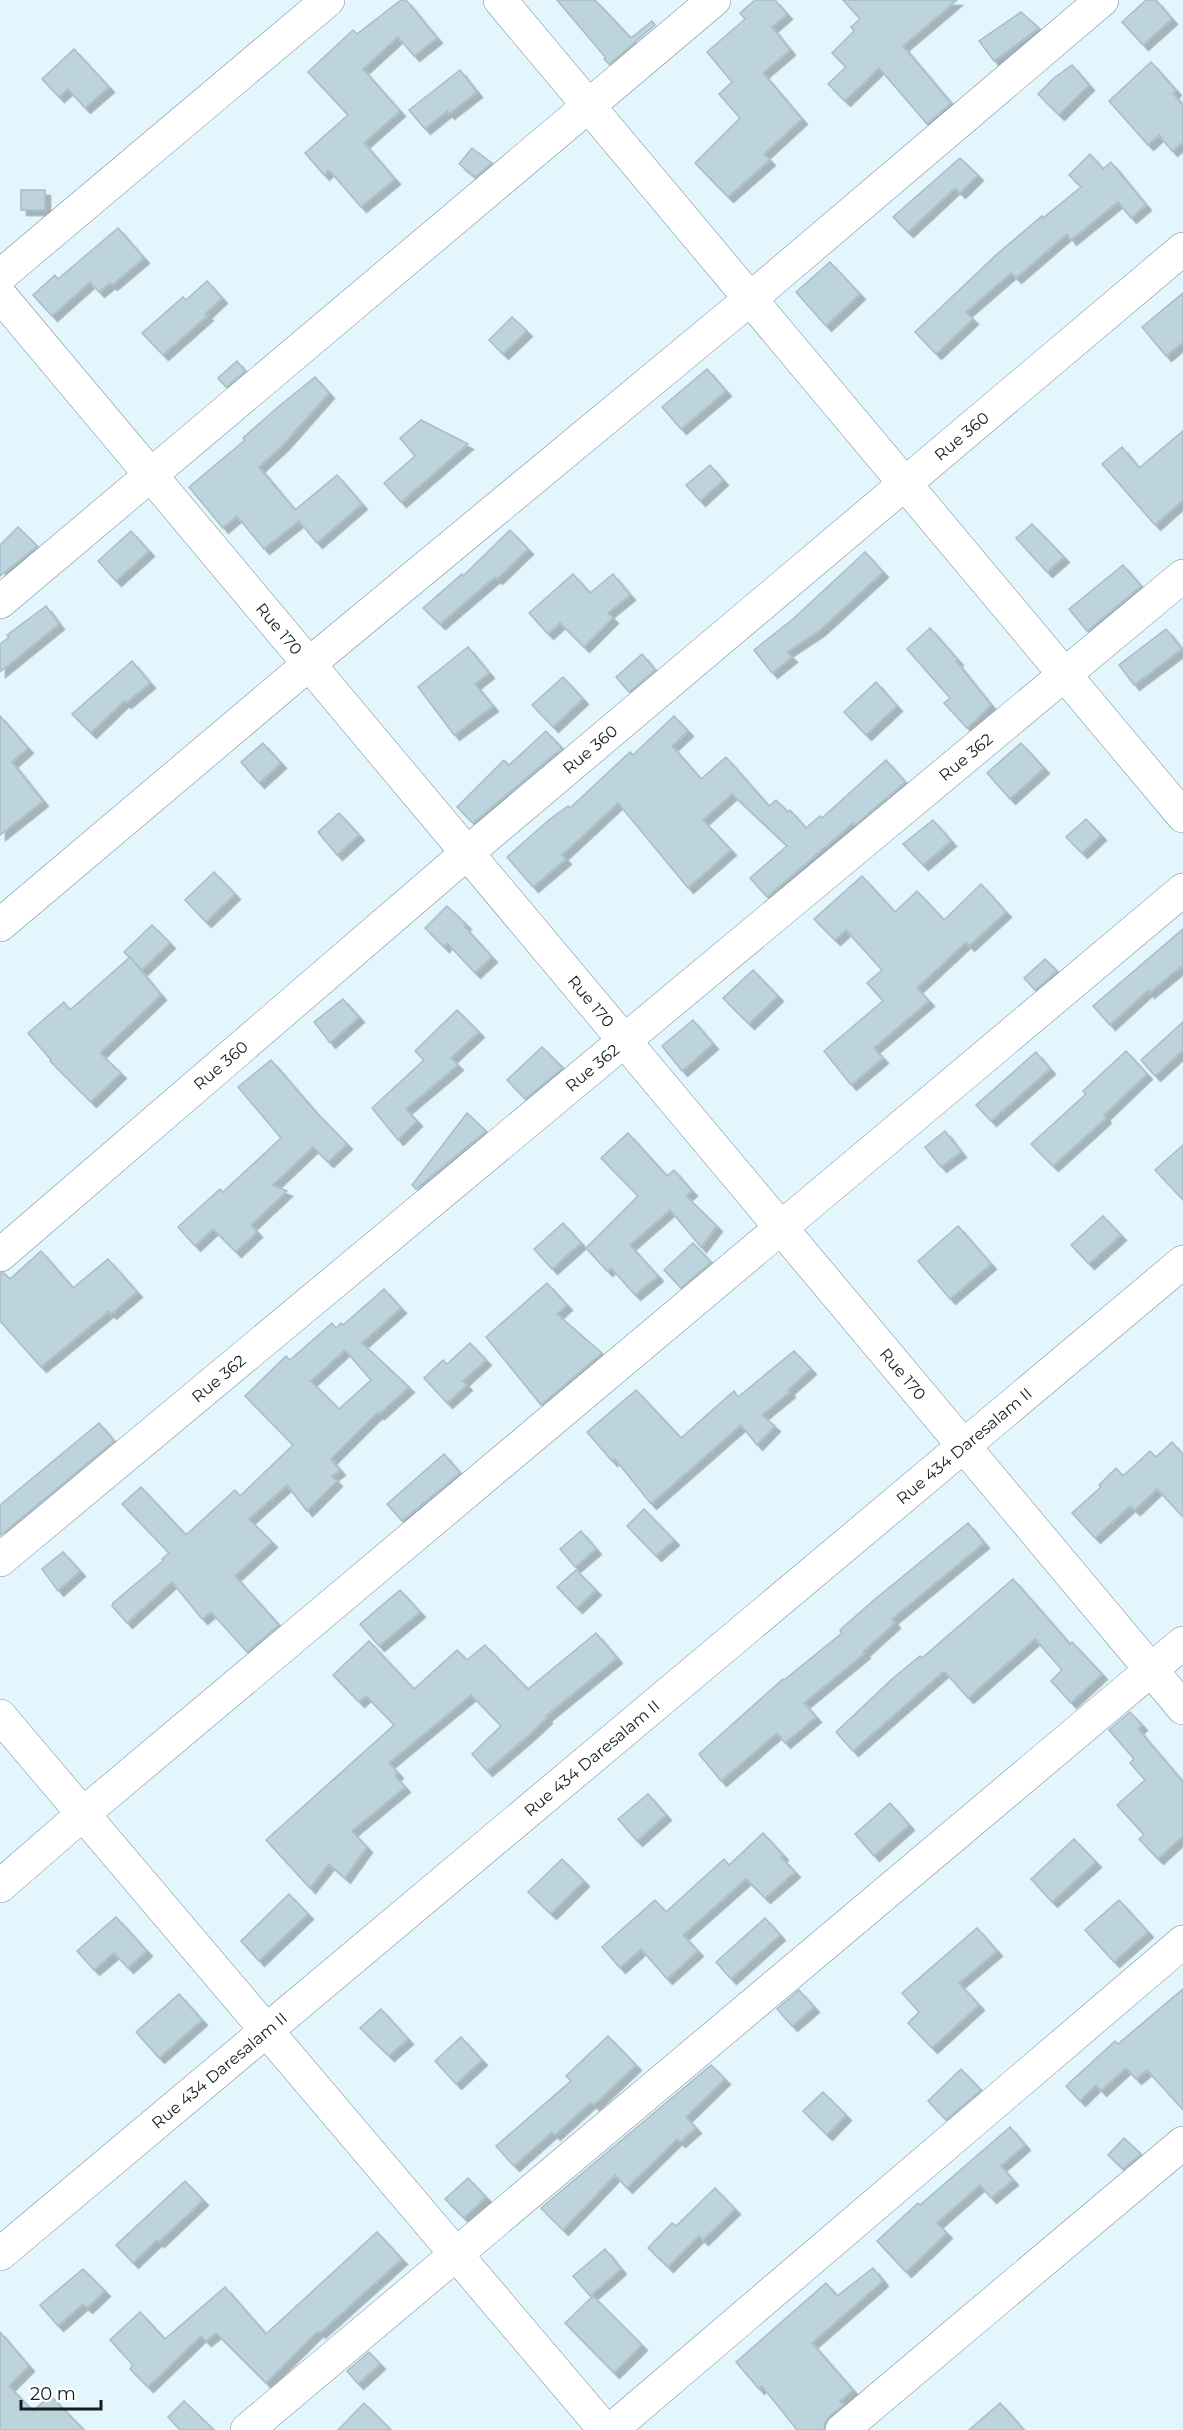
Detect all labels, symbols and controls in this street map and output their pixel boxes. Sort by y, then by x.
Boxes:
street label: Rue 360 [931,408,993,465]
street label: Rue 170 [252,599,306,659]
street label: Rue 360 [559,721,621,778]
street label: Rue 362 [935,729,997,785]
street label: Rue 170 [564,972,618,1031]
street label: Rue 360 [190,1037,252,1094]
street label: Rue 362 [562,1040,623,1096]
street label: Rue 170 [876,1344,930,1404]
street label: Rue 362 [188,1351,249,1407]
street label: Rue 434 Daresalam II [893,1384,1036,1508]
street label: Rue 434 Daresalam II [520,1696,663,1821]
street label: Rue 434 Daresalam II [148,2008,291,2133]
scale bar [21,2373,100,2411]
text: 20 m [30,2383,76,2405]

